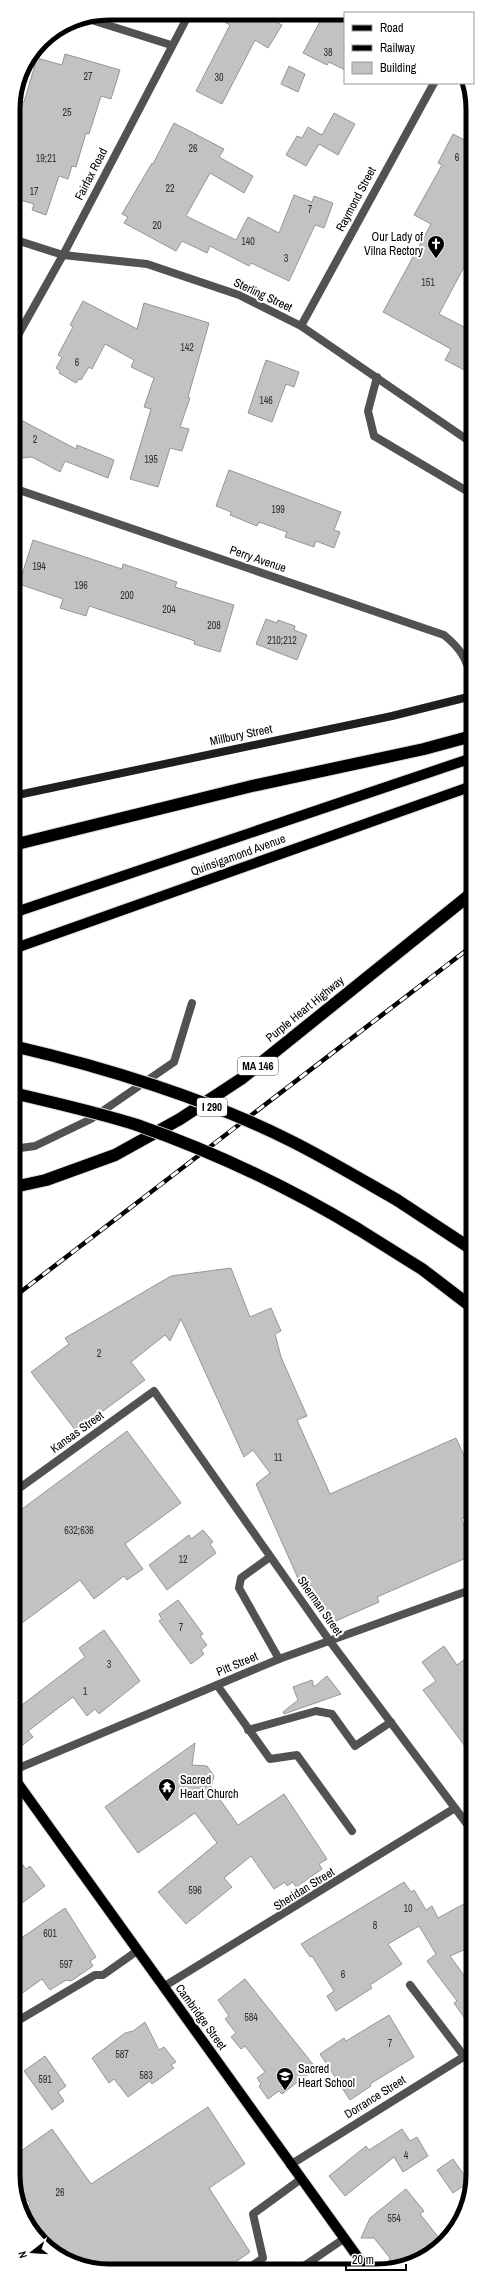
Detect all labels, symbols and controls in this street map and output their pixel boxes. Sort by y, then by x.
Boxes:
legend [344,12,474,84]
text: Road [380,20,404,36]
text: Railway [380,40,415,56]
house number: 38 [323,46,333,59]
text: Building [380,60,417,76]
house number: 27 [83,70,93,83]
house number: 30 [214,71,224,84]
house number: 25 [62,106,72,119]
house number: 26 [188,142,198,155]
street label: Fairfax Road [71,145,111,203]
house number: 6 [455,151,460,164]
house number: 19;21 [36,152,57,165]
street label: Raymond Street [332,164,380,234]
house number: 22 [165,182,175,195]
house number: 17 [29,185,39,198]
house number: 7 [308,203,313,216]
house number: 20 [152,219,162,232]
place label: Our Lady of Vilna Rectory [364,229,423,259]
church icon: Our Lady of Vilna Rectory [426,234,446,259]
house number: 140 [241,235,255,248]
house number: 3 [284,252,289,265]
street label: Sterling Street [231,274,295,316]
house number: 151 [421,276,435,289]
house number: 142 [180,341,194,354]
house number: 6 [75,356,80,369]
house number: 146 [259,394,273,407]
house number: 2 [33,433,38,446]
house number: 195 [144,453,158,466]
house number: 199 [271,503,285,516]
street label: Perry Avenue [228,542,288,576]
house number: 194 [32,560,46,573]
house number: 196 [74,579,88,592]
house number: 200 [120,589,134,602]
house number: 204 [162,603,176,616]
house number: 208 [207,619,221,632]
house number: 210;212 [267,634,297,647]
street label: Millbury Street [208,721,274,749]
street label: Quinsigamond Avenue [188,830,288,880]
street label: Purple Heart Highway [263,972,347,1046]
road number: MA 146 [238,1057,278,1075]
road number: I 290 [197,1098,227,1116]
house number: 2 [97,1347,102,1360]
street label: Kansas Street [47,1407,107,1457]
house number: 11 [274,1451,283,1464]
house number: 632;636 [64,1524,94,1537]
house number: 12 [178,1553,188,1566]
street label: Sherman Street [294,1573,346,1639]
house number: 7 [179,1621,184,1634]
street label: Pitt Street [214,1648,261,1680]
house number: 3 [107,1658,112,1671]
house number: 1 [83,1685,88,1698]
place label: Sacred Heart Church [180,1772,239,1802]
temple icon: Sacred Heart Church [157,1777,177,1802]
street label: Sheridan Street [271,1864,338,1914]
house number: 596 [188,1884,202,1897]
house number: 10 [403,1902,413,1915]
house number: 8 [373,1919,378,1932]
house number: 601 [43,1927,57,1940]
house number: 597 [59,1958,73,1971]
house number: 6 [341,1968,346,1981]
street label: Cambridge Street [172,1981,230,2053]
house number: 584 [244,2011,258,2024]
house number: 7 [388,2037,393,2050]
house number: 587 [115,2048,129,2061]
place label: Sacred Heart School [298,2061,355,2091]
school or university icon: Sacred Heart School [275,2066,295,2091]
house number: 583 [139,2069,153,2082]
street label: Dorrance Street [341,2072,409,2122]
house number: 591 [38,2073,52,2086]
house number: 4 [404,2149,409,2162]
house number: 26 [55,2186,65,2199]
house number: 554 [387,2212,401,2225]
north arrow [12,2232,52,2272]
scale bar [346,2246,406,2272]
text: N [15,2250,30,2260]
text: 20 m [352,2252,374,2268]

